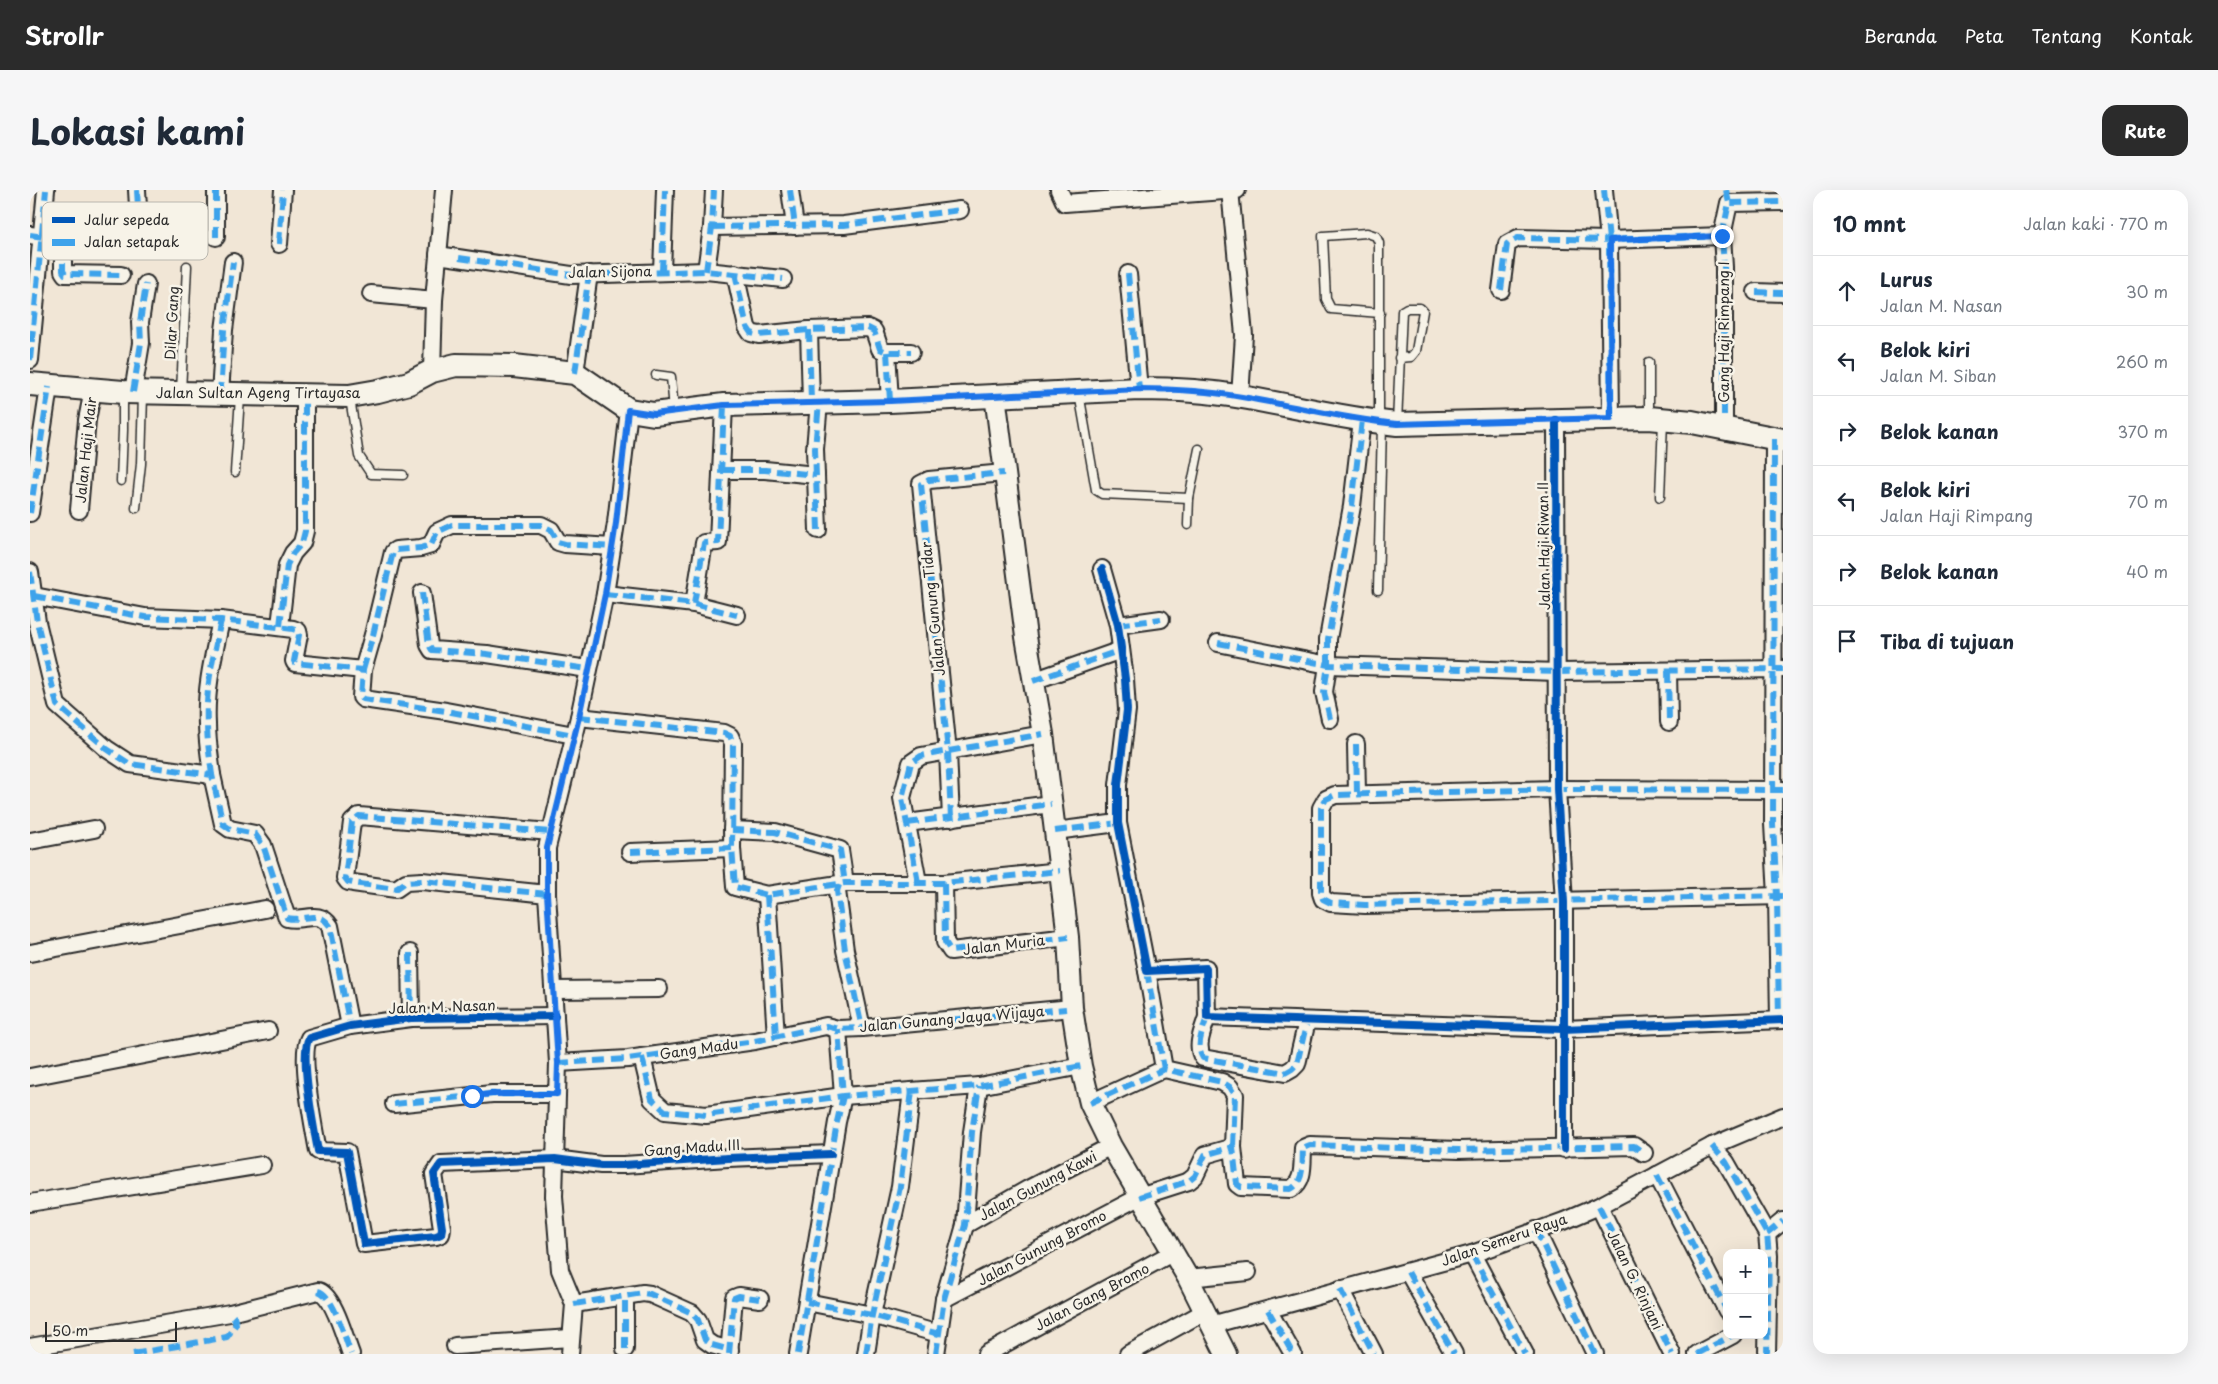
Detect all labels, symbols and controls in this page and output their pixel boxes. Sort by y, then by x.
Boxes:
text: Strollr [25,17,104,53]
text: Beranda [1864,22,1937,49]
text: Peta [1965,22,2003,49]
text: Tentang [2031,22,2102,49]
text: Kontak [2130,22,2193,49]
text: Lokasi kami [30,104,245,157]
button: Rute [2102,105,2188,156]
legend [42,202,208,260]
text: 10 mnt [1833,207,1906,239]
text: Jalur sepeda [84,209,170,230]
text: Jalan kaki · 770 m [2023,211,2168,235]
route end [1711,225,1734,248]
text: Jalan setapak [84,231,180,252]
street label: Jalan Sijona [568,260,652,283]
street label: Gang Haji Rimpang I [1713,261,1734,403]
text: Lurus [1880,265,1933,293]
icon: ahead [1833,277,1861,305]
text: 30 m [2126,279,2168,303]
street label: Dilar Gang [159,286,184,360]
text: Jalan M. Nasan [1880,293,2003,317]
text: Belok kiri [1880,335,1970,363]
icon: left [1833,347,1861,375]
text: 260 m [2116,349,2168,373]
text: Jalan M. Siban [1880,363,1997,387]
street label: Jalan Sultan Ageng Tirtayasa [156,382,361,403]
street label: Jalan Haji Mair [69,395,102,504]
icon: right [1833,417,1861,445]
text: Belok kanan [1880,417,1999,445]
text: 370 m [2118,419,2168,443]
text: Belok kiri [1880,475,1970,503]
street label: Jalan Haji Riwan II [1532,482,1555,610]
icon: left [1833,487,1861,515]
text: 70 m [2128,489,2168,513]
text: Jalan Haji Rimpang [1880,503,2033,527]
street label: Jalan Gunung Tidar [915,540,950,677]
icon: right [1833,557,1861,585]
text: Belok kanan [1880,557,1999,585]
text: 40 m [2126,559,2168,583]
icon: arrive [1833,627,1861,655]
text: Tiba di tujuan [1880,627,2014,655]
street label: Jalan Muria [962,929,1046,960]
street label: Jalan M. Nasan [388,994,496,1019]
street label: Jalan Gunang Jaya Wijaya [859,1000,1045,1037]
street label: Gang Madu [658,1033,740,1064]
route start [461,1085,484,1108]
street label: Gang Madu III [643,1134,741,1161]
street label: Jalan Gunung Kawi [975,1146,1100,1226]
street label: Jalan Gunung Bromo [973,1205,1110,1291]
street label: Jalan Semeru Raya [1438,1208,1570,1271]
street label: Jalan G. Rinjani [1602,1226,1669,1333]
map controls [1723,1249,1768,1339]
button: + [1723,1249,1768,1294]
street label: Jalan Gang Bromo [1031,1257,1153,1336]
button: − [1723,1294,1768,1339]
scale bar [45,1319,178,1342]
text: 50 m [52,1320,88,1341]

